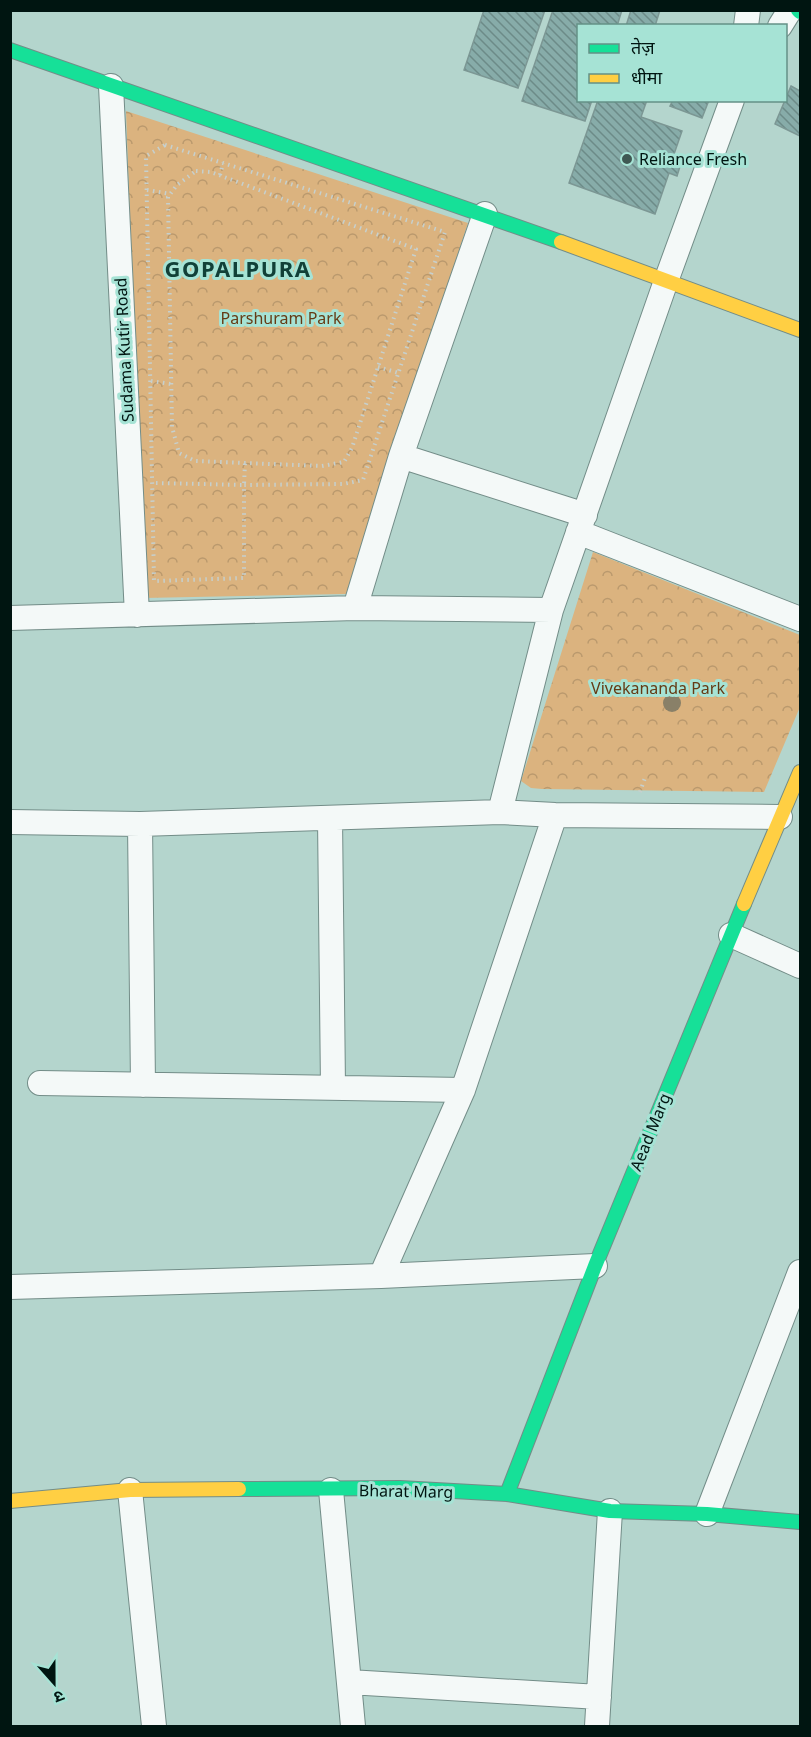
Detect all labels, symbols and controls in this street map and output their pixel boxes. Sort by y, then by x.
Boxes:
legend [577,24,787,102]
text: तेज़ [631,35,655,59]
text: धीमा [631,65,662,89]
place label: Reliance Fresh [639,148,747,170]
marker: Reliance Fresh [620,152,634,166]
district label: GOPALPURA [165,253,311,283]
street label: Sudama Kutir Road [109,277,139,423]
park label: Parshuram Park [221,307,342,329]
park label: Vivekananda Park [591,677,725,699]
street label: Aead Marg [624,1090,676,1174]
street label: Bharat Marg [359,1479,453,1503]
north arrow [24,1653,84,1713]
text: उ [50,1685,68,1709]

